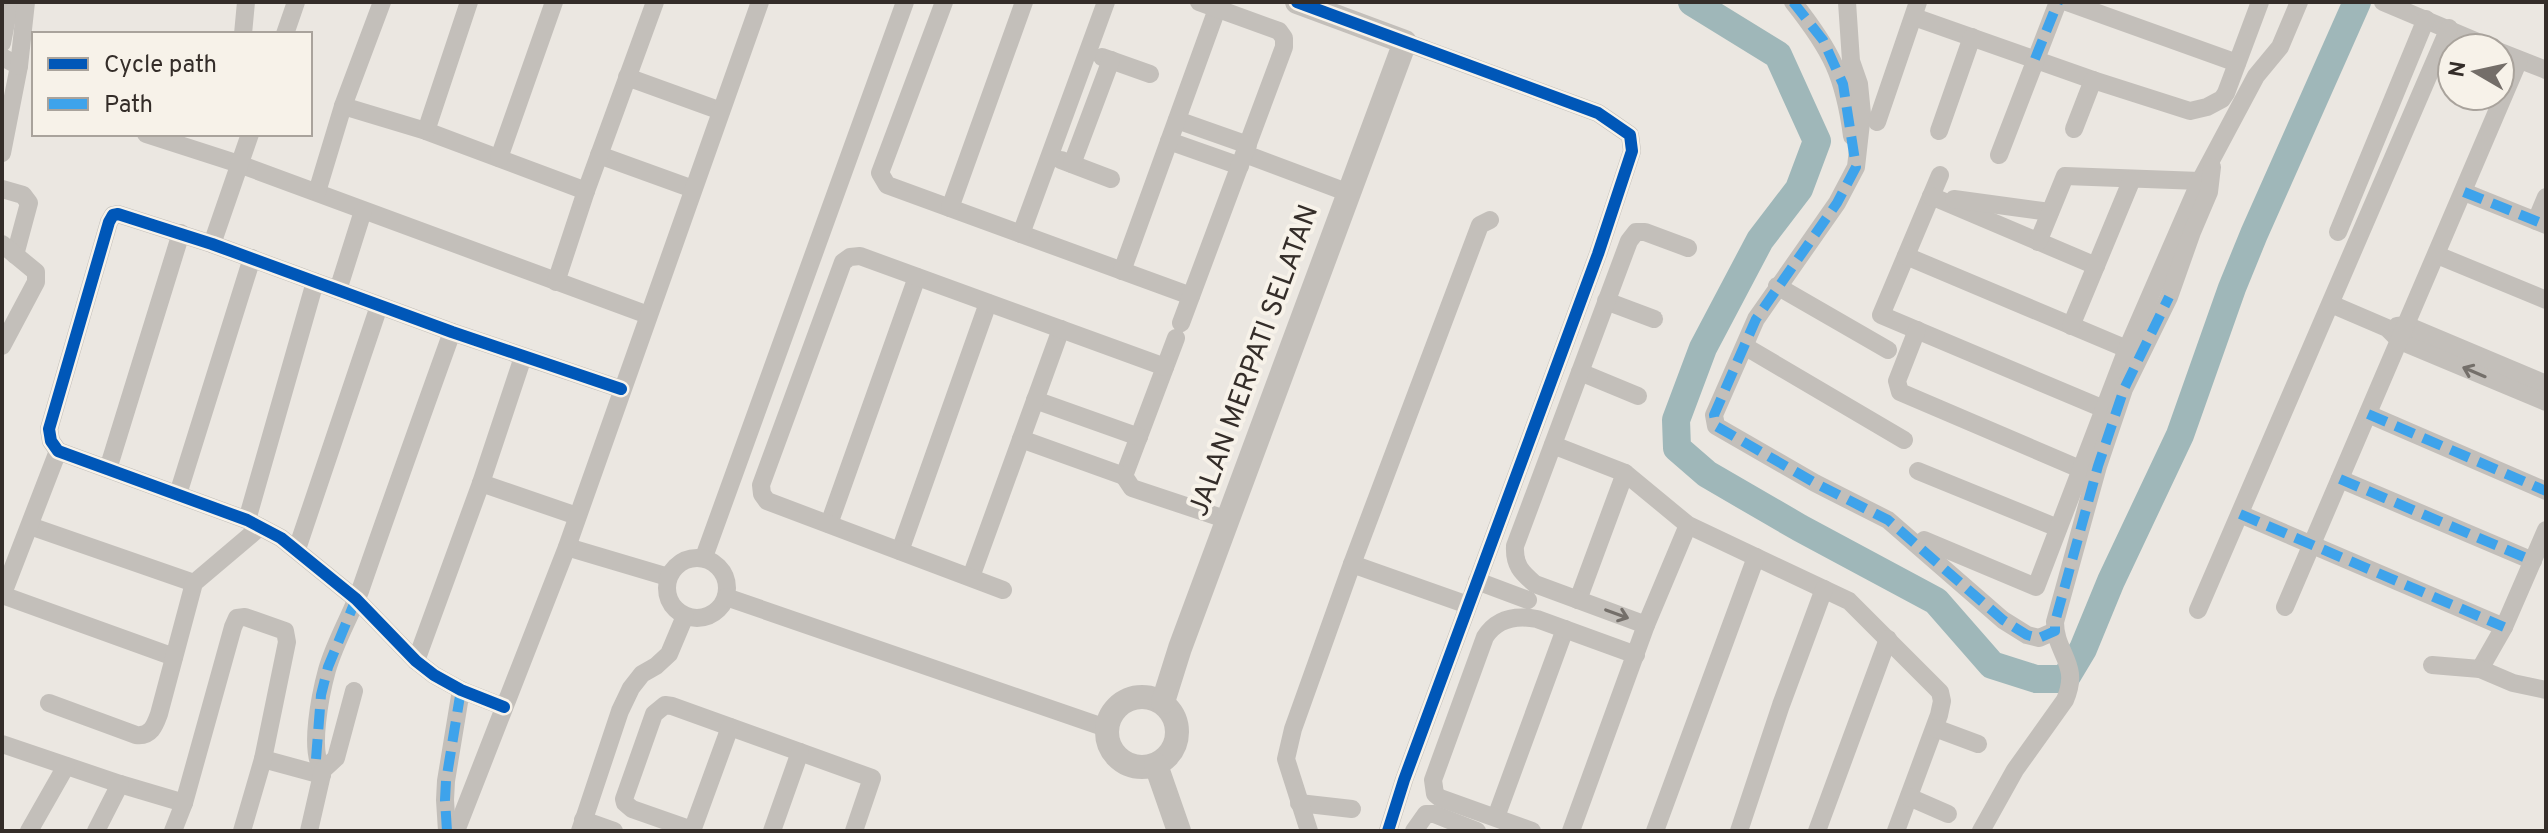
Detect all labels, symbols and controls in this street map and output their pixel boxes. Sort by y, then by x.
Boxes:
legend [32,32,312,136]
north arrow [2436,32,2516,112]
text: Cycle path [104,51,217,81]
text: N [2444,59,2473,79]
text: Path [104,91,153,121]
street label: JALAN MERPATI SELATAN [1182,200,1328,522]
one-way arrow [2462,364,2487,378]
one-way arrow [1604,608,1629,622]

